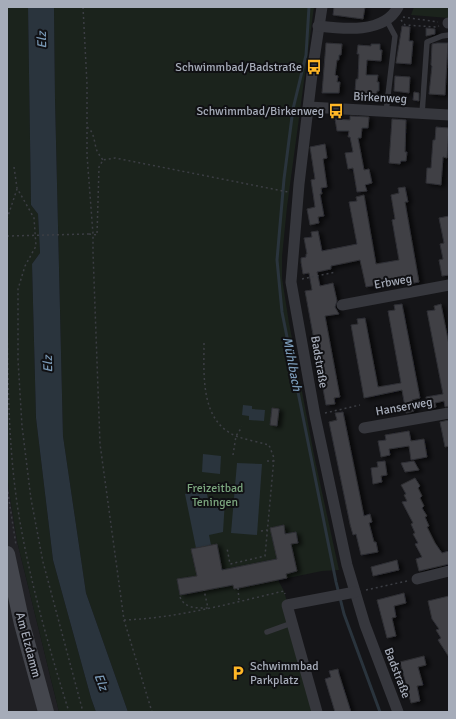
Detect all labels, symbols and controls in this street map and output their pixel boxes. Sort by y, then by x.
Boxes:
water label: Elz [34,30,50,49]
bus stop icon: Schwimmbad/Badstraße [305,58,323,76]
place label: Schwimmbad/Badstraße [175,60,302,75]
street label: Birkenweg [353,89,407,107]
bus stop icon: Schwimmbad/Birkenweg [327,102,345,120]
place label: Schwimmbad/Birkenweg [196,104,324,119]
street label: Erbweg [373,271,413,293]
water label: Mühlbach [279,335,305,393]
street label: Badstraße [307,335,331,389]
water label: Elz [40,354,56,373]
street label: Hanserweg [374,395,434,419]
park label: Freizeitbad Teningen [187,481,243,510]
street label: Am Elzdamm [12,611,44,679]
street label: Badstraße [380,646,414,700]
place label: Schwimmbad Parkplatz [250,659,319,688]
parking icon: Schwimmbad Parkplatz [229,664,247,682]
water label: Elz [90,671,112,694]

